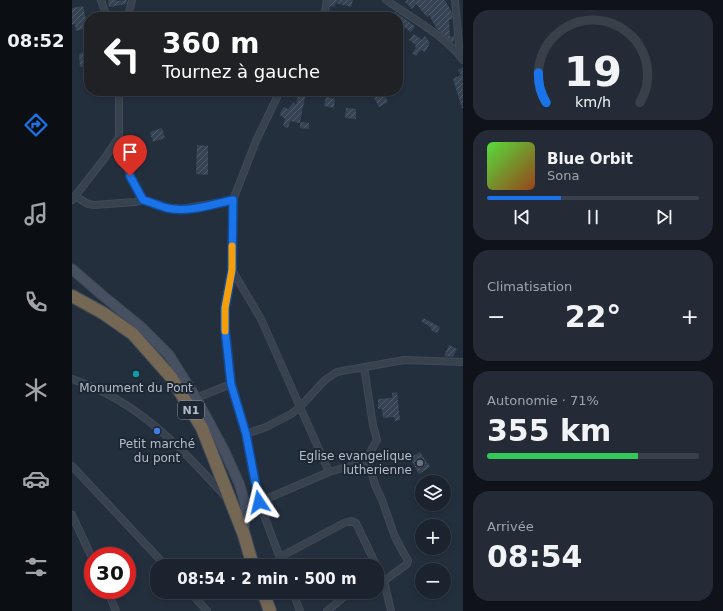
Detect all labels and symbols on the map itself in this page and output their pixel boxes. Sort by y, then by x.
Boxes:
pin [113,135,147,176]
marker: Monument du Pont [131,369,141,379]
place label: Monument du Pont [79,381,193,395]
road number: N1 [178,401,204,419]
marker: Petit marché du pont [152,426,162,436]
place label: Petit marché du pont [119,437,195,465]
place label: Eglise evangelique lutherienne [299,449,412,477]
marker: Eglise evangelique lutherienne [415,458,425,468]
position arrow [238,481,280,523]
speed limit sign: 30 [84,547,136,599]

